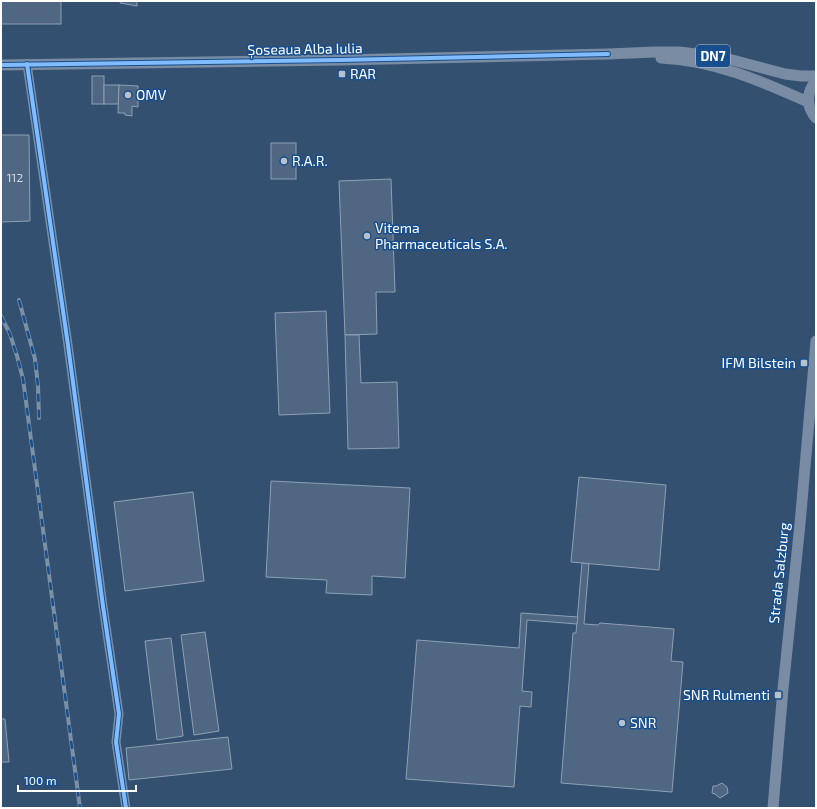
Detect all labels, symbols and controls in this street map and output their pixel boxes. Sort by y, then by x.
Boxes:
street label: Șoseaua Alba Iulia [247,39,363,59]
road number: DN7 [696,45,730,67]
place label: RAR [350,65,376,82]
marker: RAR [337,69,347,79]
place label: OMV [136,86,167,103]
marker: OMV [123,90,133,100]
place label: R.A.R. [292,152,328,169]
marker: R.A.R. [279,156,289,166]
house number: 112 [7,170,23,184]
place label: Vitema Pharmaceuticals S.A. [375,219,508,252]
marker: Vitema Pharmaceuticals S.A. [362,231,372,241]
place label: IFM Bilstein [722,354,796,371]
marker: IFM Bilstein [799,358,809,368]
street label: Strada Salzburg [765,521,792,624]
place label: SNR Rulmenti [683,686,770,703]
marker: SNR Rulmenti [773,690,783,700]
place label: SNR [630,714,657,731]
marker: SNR [617,718,627,728]
scale bar [18,767,136,793]
text: 100 m [24,773,56,787]

